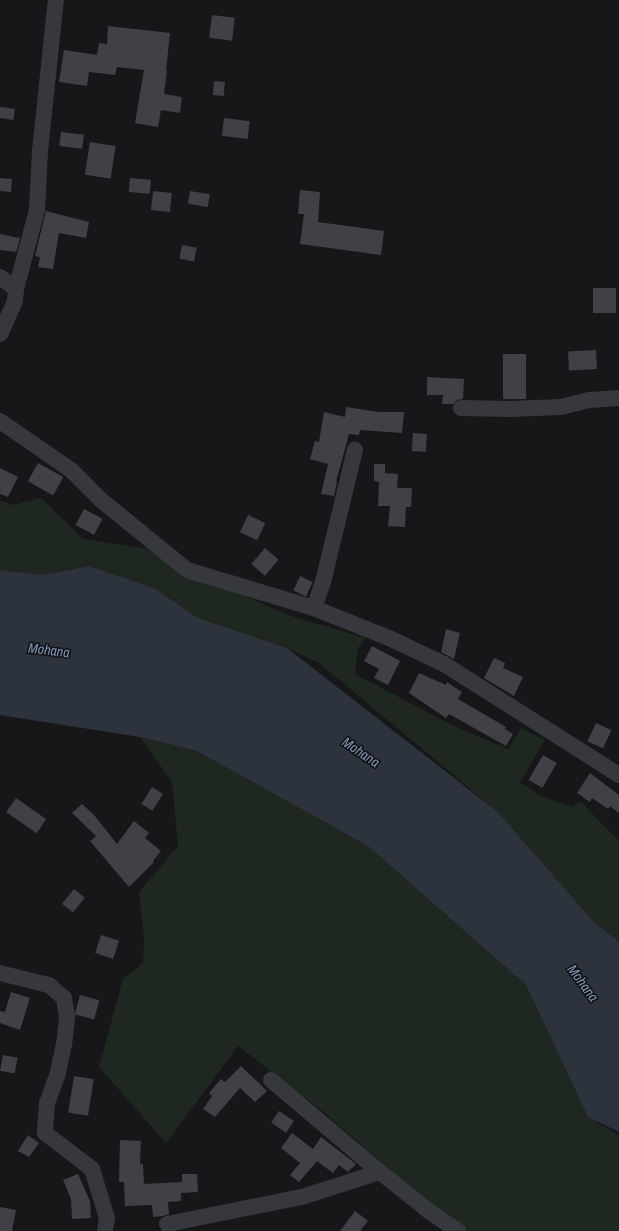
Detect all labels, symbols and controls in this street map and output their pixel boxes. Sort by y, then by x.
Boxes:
water label: Mohana [27,639,71,661]
water label: Mohana [339,733,383,771]
water label: Mohana [564,961,602,1005]

